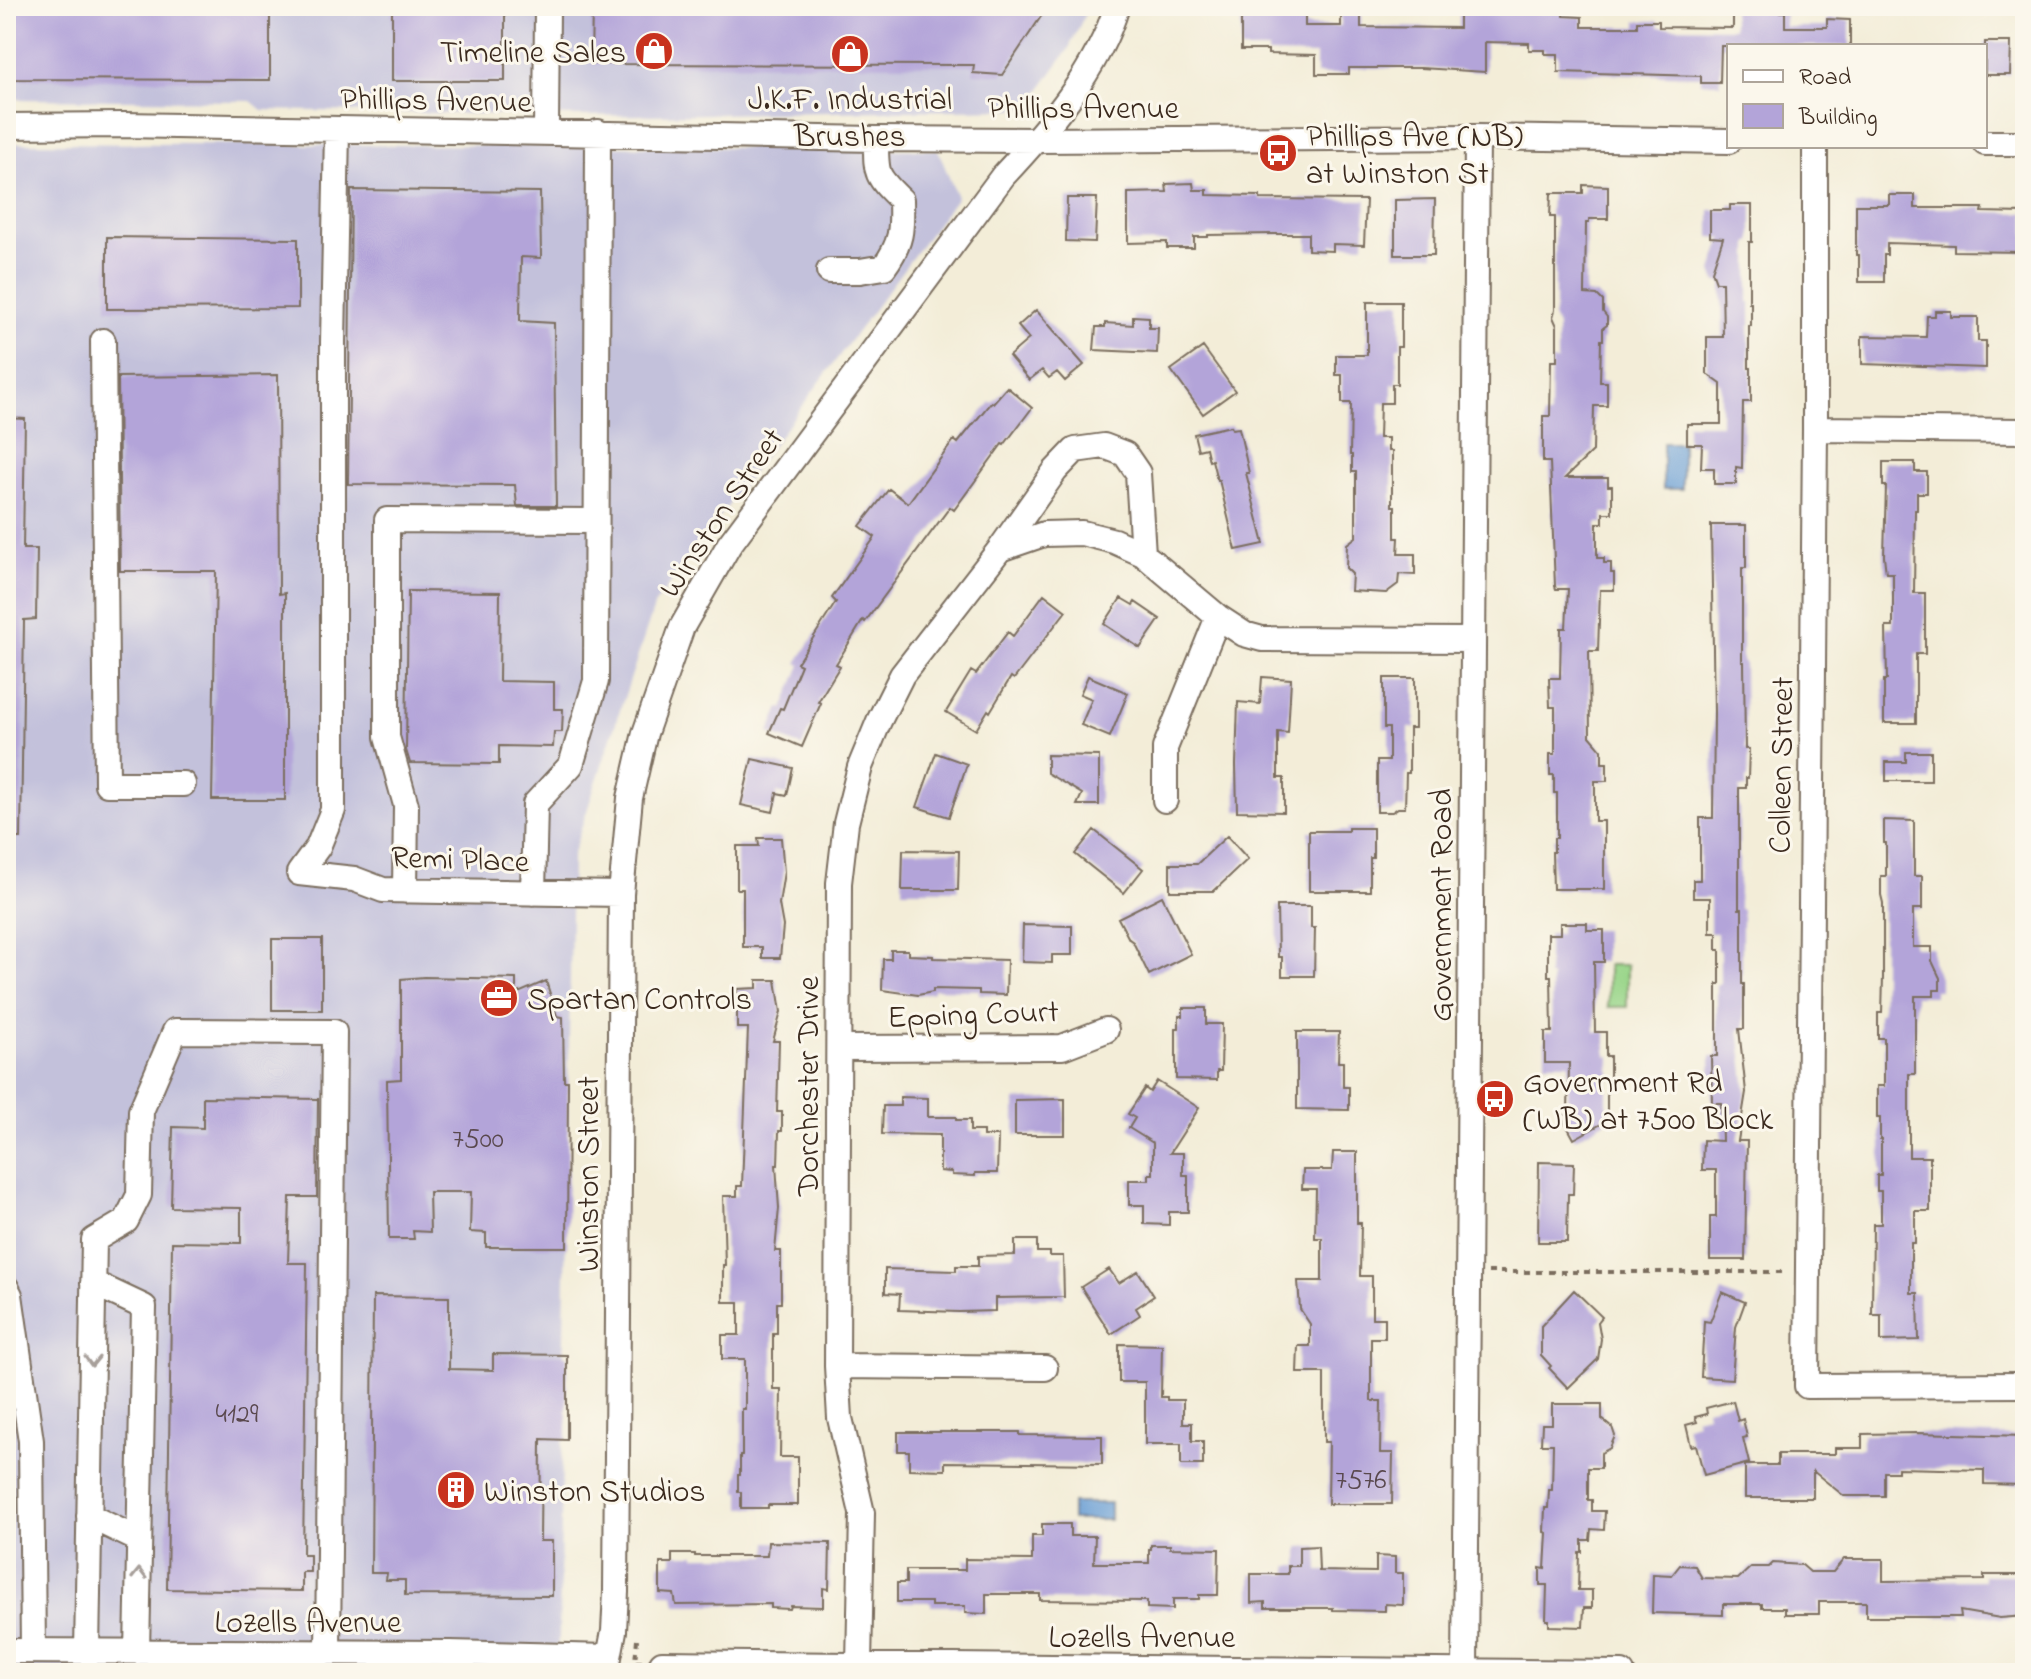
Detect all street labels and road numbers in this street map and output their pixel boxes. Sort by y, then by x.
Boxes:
street label: Phillips Avenue [340,77,533,128]
street label: Phillips Avenue [987,87,1179,134]
street label: Winston Street [649,419,797,608]
street label: Colleen Street [1758,676,1809,854]
street label: Government Road [1420,788,1467,1022]
street label: Remi Place [390,836,531,887]
street label: Dorchester Drive [787,975,834,1197]
street label: Epping Court [887,990,1060,1043]
street label: Winston Street [567,1076,614,1272]
street label: Lozells Avenue [215,1601,402,1648]
street label: Lozells Avenue [1049,1616,1236,1663]

